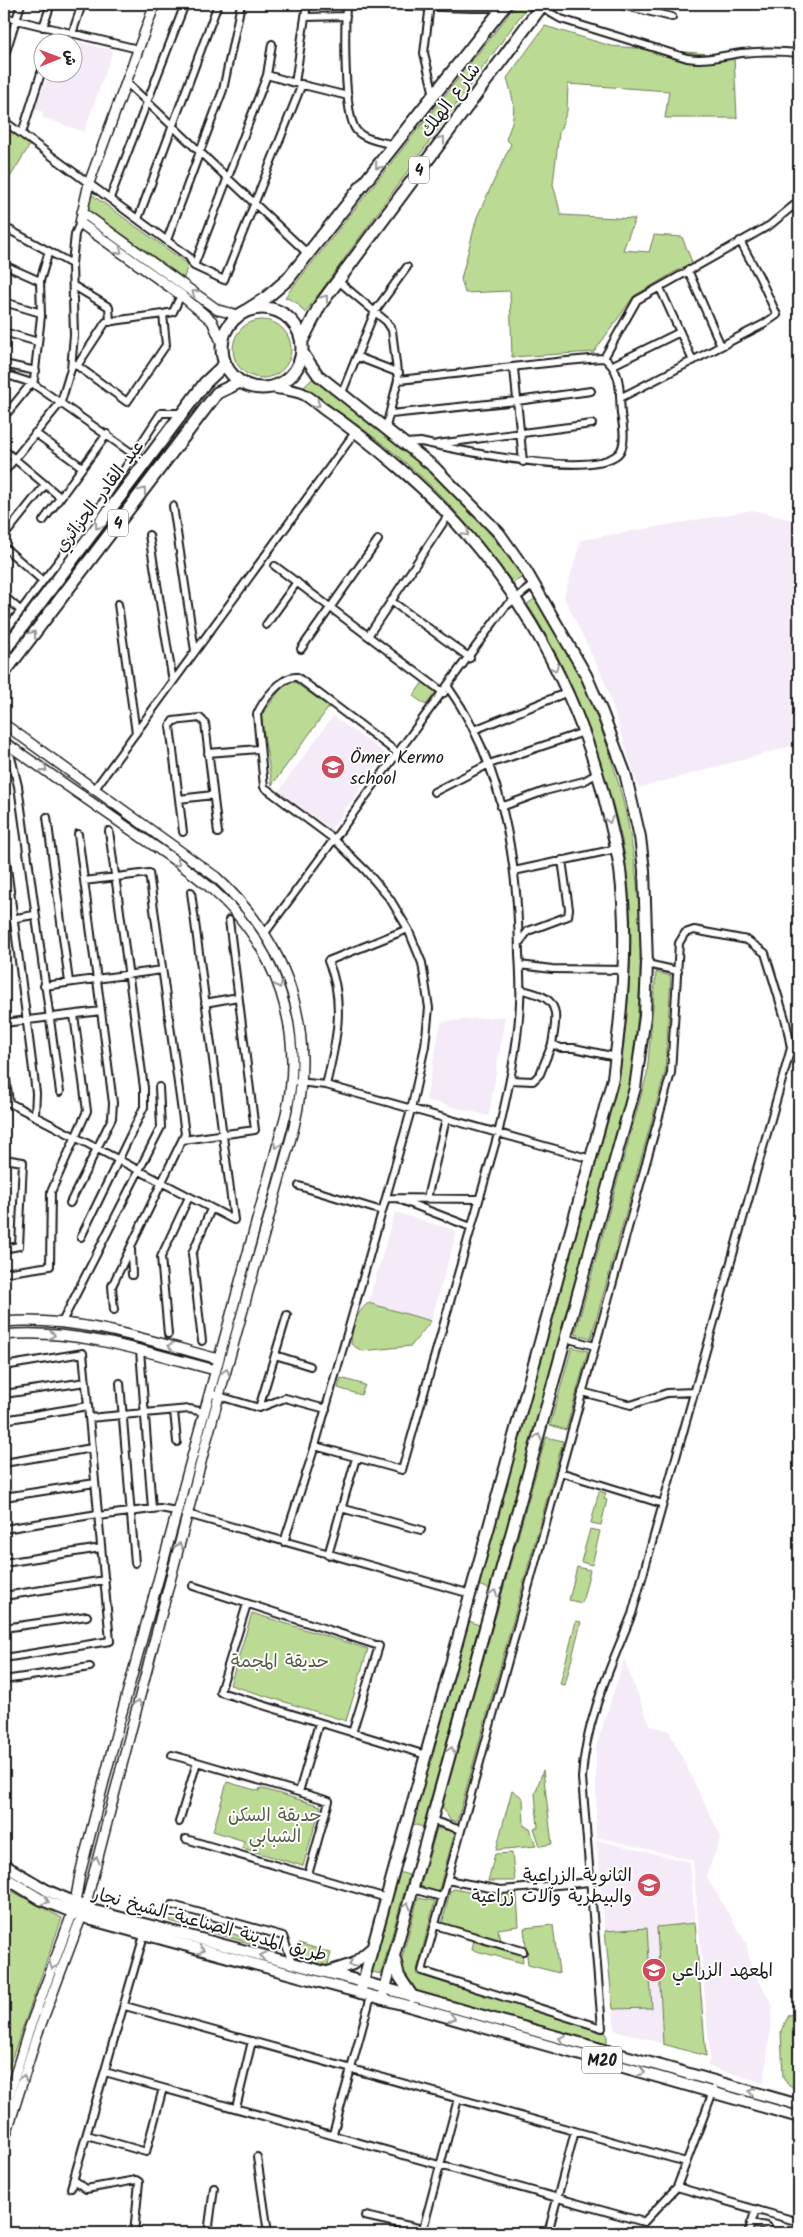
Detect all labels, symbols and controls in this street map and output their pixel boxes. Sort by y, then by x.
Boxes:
north arrow [32,32,82,82]
text: ش [59,50,81,66]
street label: شارع الهلك [413,57,489,145]
one-way arrow [437,136,445,145]
road number: 4 [409,156,429,184]
one-way arrow [376,160,384,169]
one-way arrow [113,245,123,254]
one-way arrow [191,290,201,299]
one-way arrow [319,294,328,304]
one-way arrow [311,398,321,407]
street label: عبد القادر الجزائري [48,434,152,560]
one-way arrow [137,488,145,497]
road number: 4 [108,509,128,536]
one-way arrow [95,520,104,530]
one-way arrow [460,527,469,536]
one-way arrow [28,631,36,640]
one-way arrow [549,662,559,671]
place label: Ömer Kermo school [350,744,444,794]
school or university icon: Ömer Kermo school [320,754,346,780]
one-way arrow [38,763,48,772]
one-way arrow [603,816,614,825]
one-way arrow [171,857,180,865]
one-way arrow [273,981,283,989]
one-way arrow [273,1140,283,1148]
one-way arrow [49,1329,57,1340]
one-way arrow [167,1341,176,1352]
one-way arrow [220,1368,230,1376]
one-way arrow [532,1432,543,1441]
one-way arrow [173,1541,184,1550]
one-way arrow [489,1590,499,1598]
park label: حديقة المجمة [231,1648,329,1677]
one-way arrow [132,1698,143,1707]
one-way arrow [445,1746,455,1754]
park label: حدبقة السكن الشبابي [228,1802,322,1852]
one-way arrow [90,1856,100,1864]
place label: الثانوية الزراعية والبيطرية وآلات زراعية [472,1862,632,1912]
school or university icon: الثانوية الزراعية والبيطرية وآلات زراعية [636,1872,662,1898]
street label: طريق المدينة الصناعية-الشيخ نجار [87,1880,330,1971]
one-way arrow [41,1895,50,1906]
one-way arrow [402,1903,412,1911]
one-way arrow [196,1944,204,1954]
one-way arrow [258,1951,267,1962]
one-way arrow [348,1957,357,1967]
school or university icon: المعهد الزراعي [641,1957,667,1983]
place label: المعهد الزراعي [672,1957,773,1986]
one-way arrow [48,1961,58,1969]
one-way arrow [447,2012,455,2022]
one-way arrow [558,2034,566,2045]
road number: M20 [582,2046,622,2074]
one-way arrow [637,2066,645,2076]
one-way arrow [18,2074,28,2082]
one-way arrow [749,2087,757,2097]

